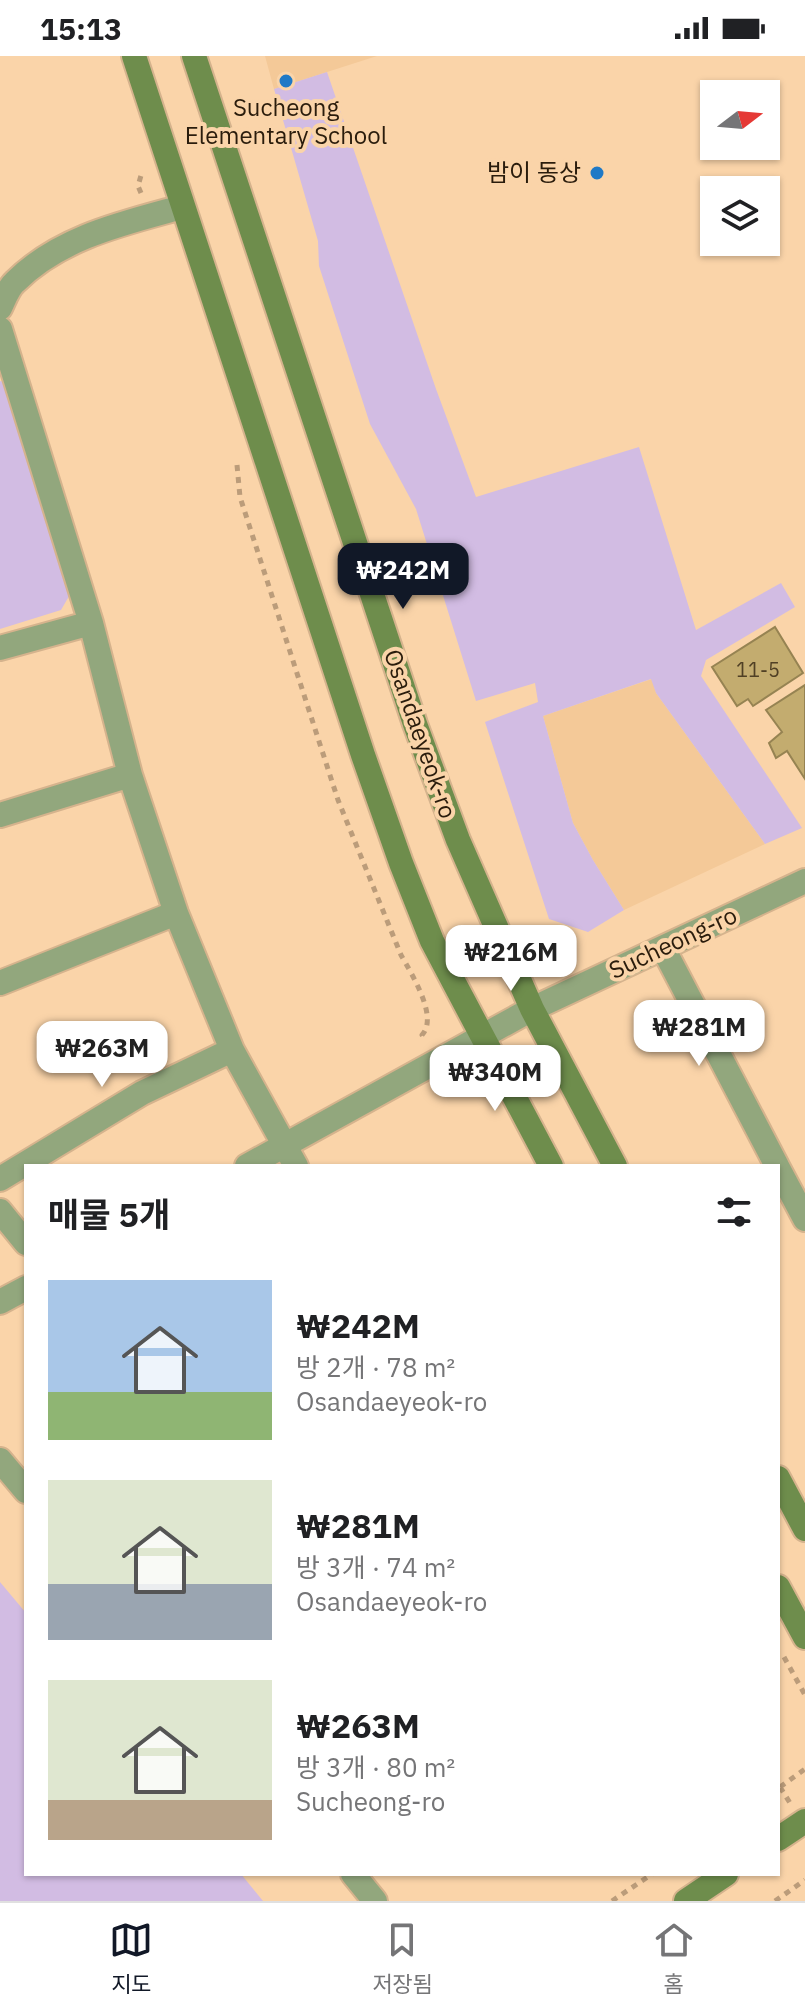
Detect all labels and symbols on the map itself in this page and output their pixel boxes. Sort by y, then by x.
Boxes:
marker: Sucheong Elementary School [277,72,295,90]
north arrow [700,80,780,160]
place label: Sucheong Elementary School [185,91,387,151]
place label: 밤이 동상 [487,156,581,188]
marker: 밤이 동상 [588,164,606,182]
pin: ₩242M [347,543,459,611]
street label: Osandaeyeok-ro [377,645,465,822]
house number: 11-5 [736,656,780,683]
street label: Sucheong-ro [603,898,742,986]
pin: ₩216M [455,925,567,993]
pin: ₩281M [643,1000,755,1068]
pin: ₩263M [46,1021,158,1089]
pin: ₩340M [439,1045,551,1113]

